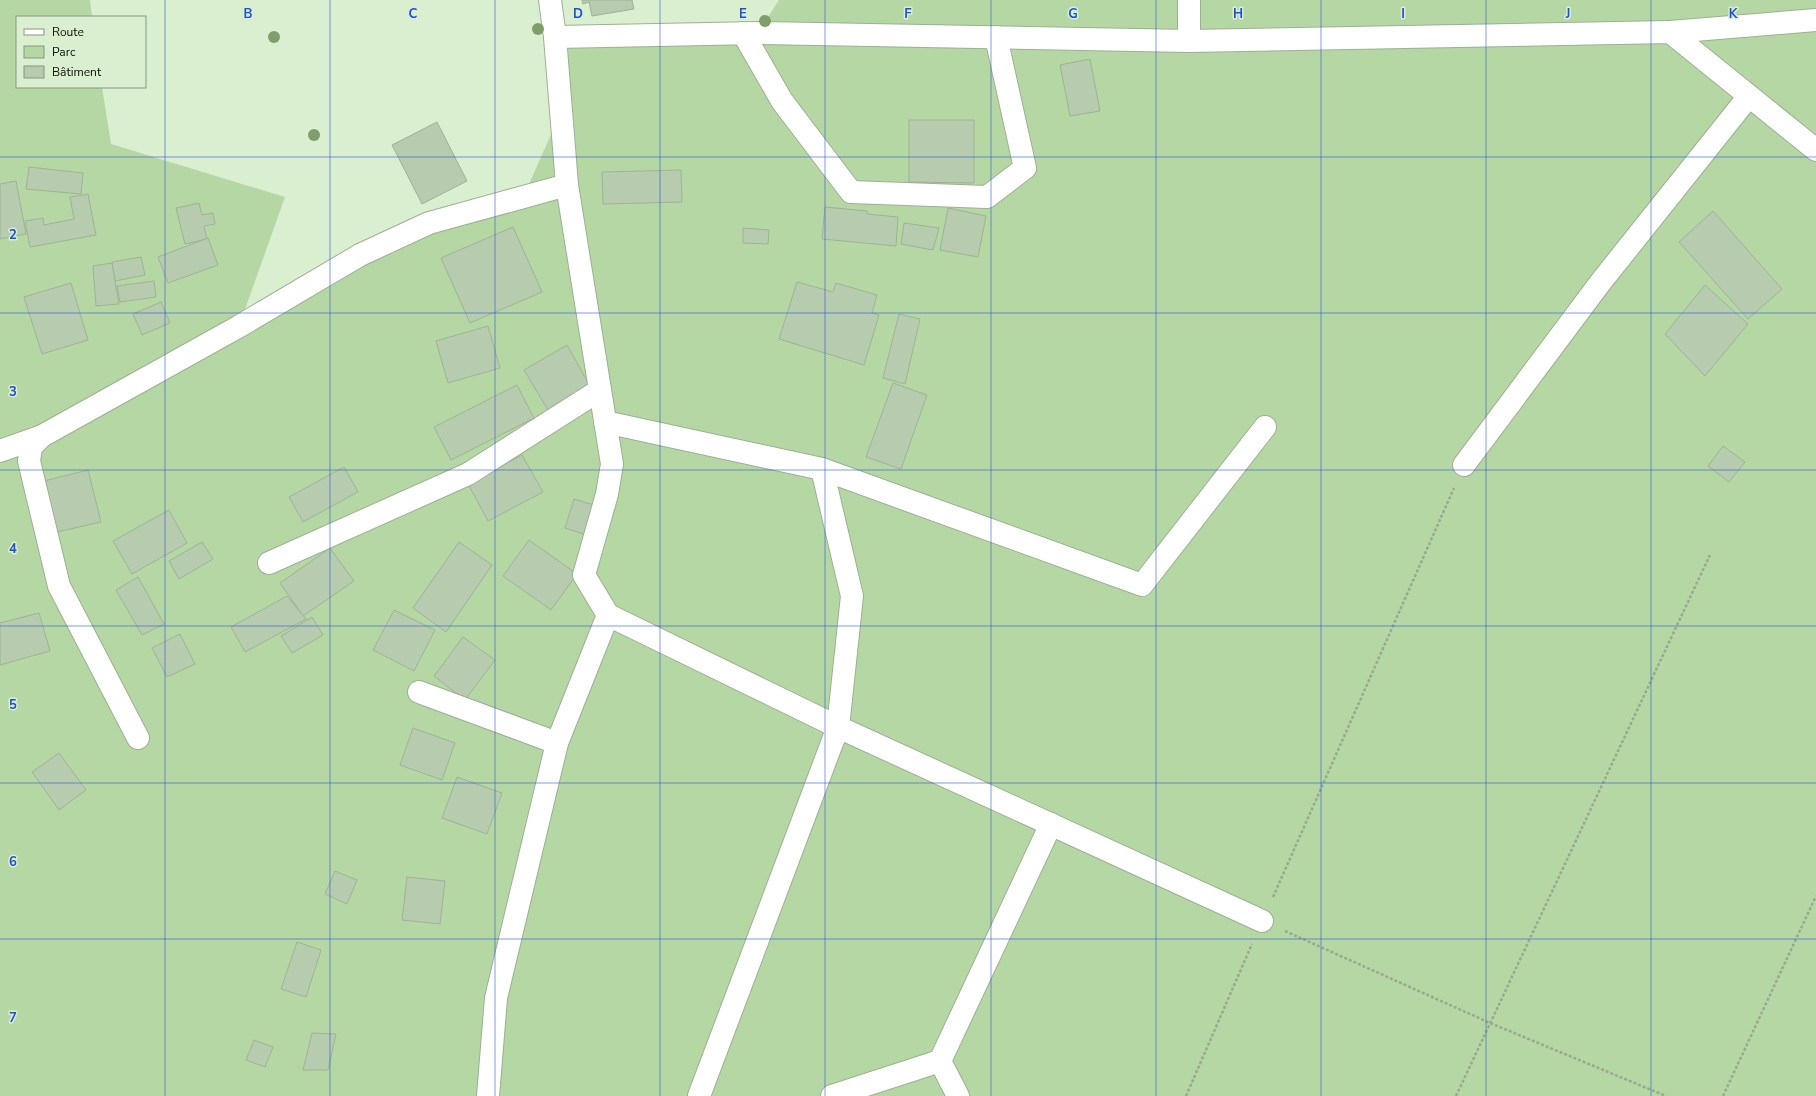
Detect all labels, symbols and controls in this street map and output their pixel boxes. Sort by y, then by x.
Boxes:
text: B [244,5,253,23]
text: C [409,5,418,23]
text: D [573,5,583,23]
text: E [739,5,747,23]
text: F [904,5,912,23]
text: G [1068,5,1078,23]
text: H [1233,5,1243,23]
text: I [1401,5,1405,23]
text: J [1565,5,1570,23]
text: K [1729,5,1738,23]
legend [16,16,146,88]
text: Route [52,24,84,40]
text: Parc [52,44,76,60]
text: Bâtiment [52,64,102,80]
text: 2 [9,226,17,244]
text: 3 [9,383,17,401]
text: 4 [9,540,17,558]
text: 5 [9,696,17,714]
text: 6 [9,853,17,871]
text: 7 [9,1009,17,1027]

